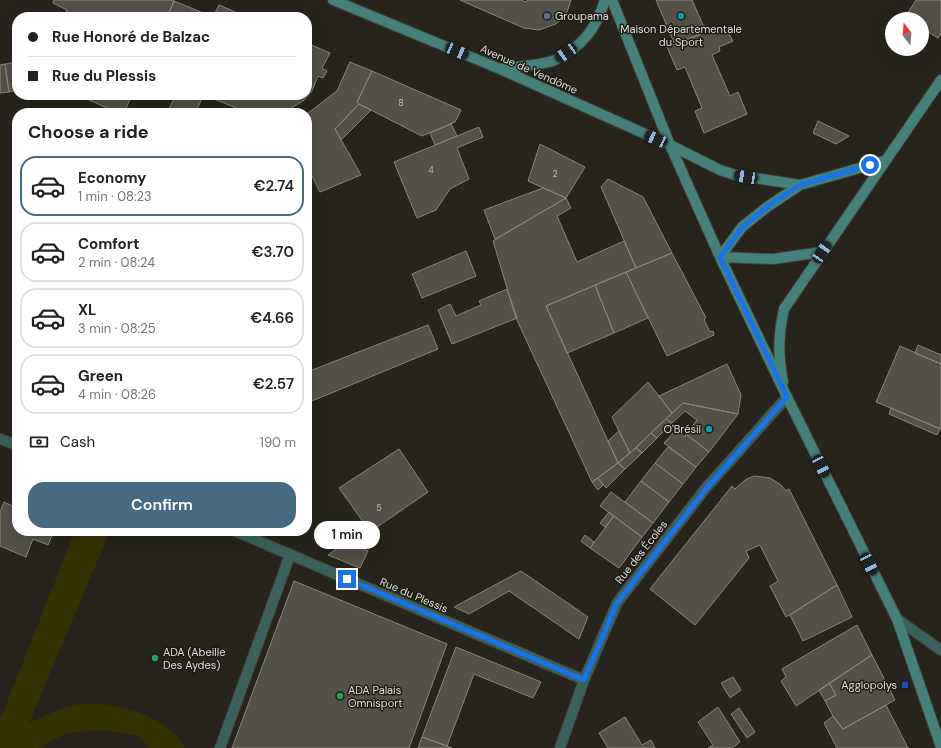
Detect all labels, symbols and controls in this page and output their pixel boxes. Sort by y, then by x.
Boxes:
place label: Groupama [555,9,609,23]
marker: Groupama [542,11,552,21]
marker: Maison Départementale du Sport [676,11,686,21]
north arrow [885,12,929,56]
map controls [885,12,929,56]
place label: Maison Départementale du Sport [620,22,742,49]
text: Rue Honoré de Balzac [52,27,210,47]
car [444,41,470,61]
street label: Avenue de Vendôme [478,41,580,97]
car [553,41,579,65]
text: Rue du Plessis [52,66,156,86]
house number: 8 [398,97,404,109]
text: Choose a ride [28,120,149,144]
car [643,129,669,149]
route start [861,156,879,174]
house number: 4 [428,164,434,176]
icon: car [30,168,66,204]
text: Economy [78,168,146,188]
house number: 2 [552,168,558,180]
car [733,169,759,185]
text: €2.74 [254,176,294,196]
text: 1 min · 08:23 [78,188,152,205]
icon: car [30,234,66,270]
text: Comfort [78,234,139,254]
car [810,239,834,265]
text: €3.70 [252,242,294,262]
text: 2 min · 08:24 [78,254,155,271]
icon: car [30,300,66,336]
text: XL [78,300,96,320]
text: €4.66 [251,308,294,328]
text: 3 min · 08:25 [78,320,156,337]
icon: car [30,366,66,402]
text: Green [78,366,123,386]
text: €2.57 [253,374,294,394]
text: 4 min · 08:26 [78,386,156,403]
place label: O'Brésil [663,422,701,436]
marker: O'Brésil [704,424,714,434]
icon: cash [28,431,50,453]
text: Cash [60,432,95,452]
text: 190 m [260,434,296,451]
car [810,453,832,479]
button: Confirm [28,482,296,528]
house number: 5 [376,502,382,514]
street label: Rue des Écoles [612,517,670,587]
callout: 1 min [314,521,380,549]
text: 1 min [331,526,363,543]
car [858,551,880,577]
route end [338,570,356,588]
street label: Rue du Plessis [378,574,450,616]
place label: ADA (Abeille Des Aydes) [163,645,226,672]
marker: ADA (Abeille Des Aydes) [150,653,160,663]
place label: Agglopolys [841,678,897,692]
marker: Agglopolys [900,680,910,690]
place label: ADA Palais Omnisport [348,683,403,710]
marker: ADA Palais Omnisport [335,691,345,701]

